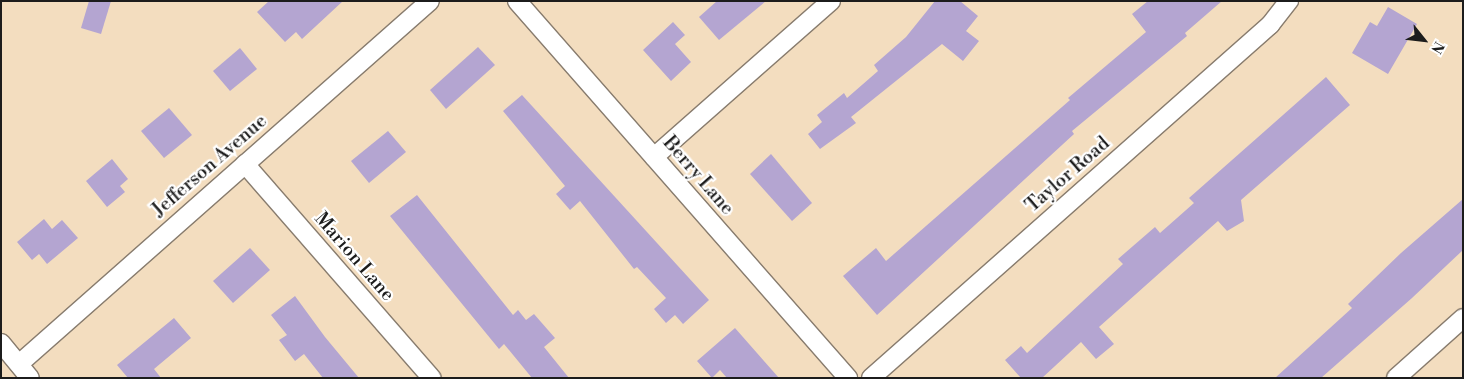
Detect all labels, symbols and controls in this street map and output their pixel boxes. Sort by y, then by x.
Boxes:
north arrow [1399,15,1449,65]
text: N [1427,38,1448,56]
street label: Jefferson Avenue [148,110,272,222]
street label: Berry Lane [658,132,738,220]
street label: Taylor Road [1021,132,1115,218]
street label: Marion Lane [309,208,399,306]

